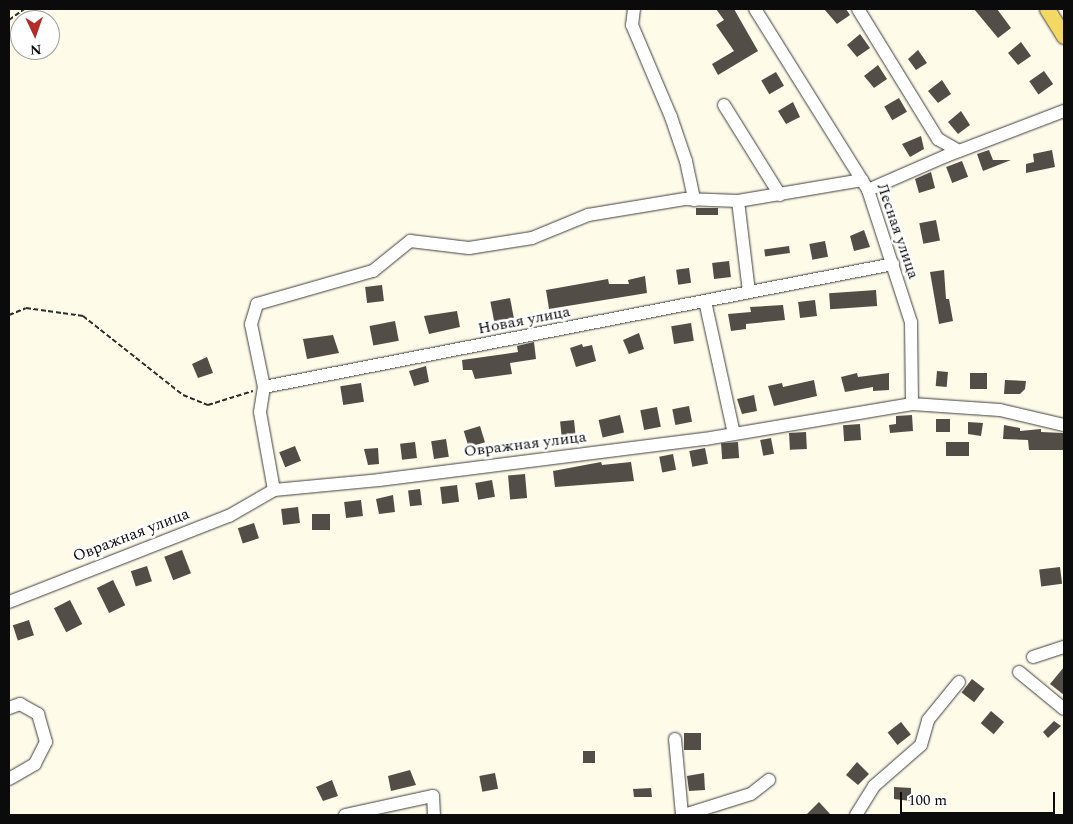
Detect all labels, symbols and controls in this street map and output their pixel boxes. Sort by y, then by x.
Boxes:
north arrow [10,10,60,60]
text: N [29,39,42,60]
street label: Лесная улица [873,181,923,281]
street label: Новая улица [476,302,572,338]
street label: Овражная улица [463,427,587,461]
street label: Овражная улица [70,504,192,566]
scale bar [903,782,1058,814]
text: 100 m [908,789,947,812]

